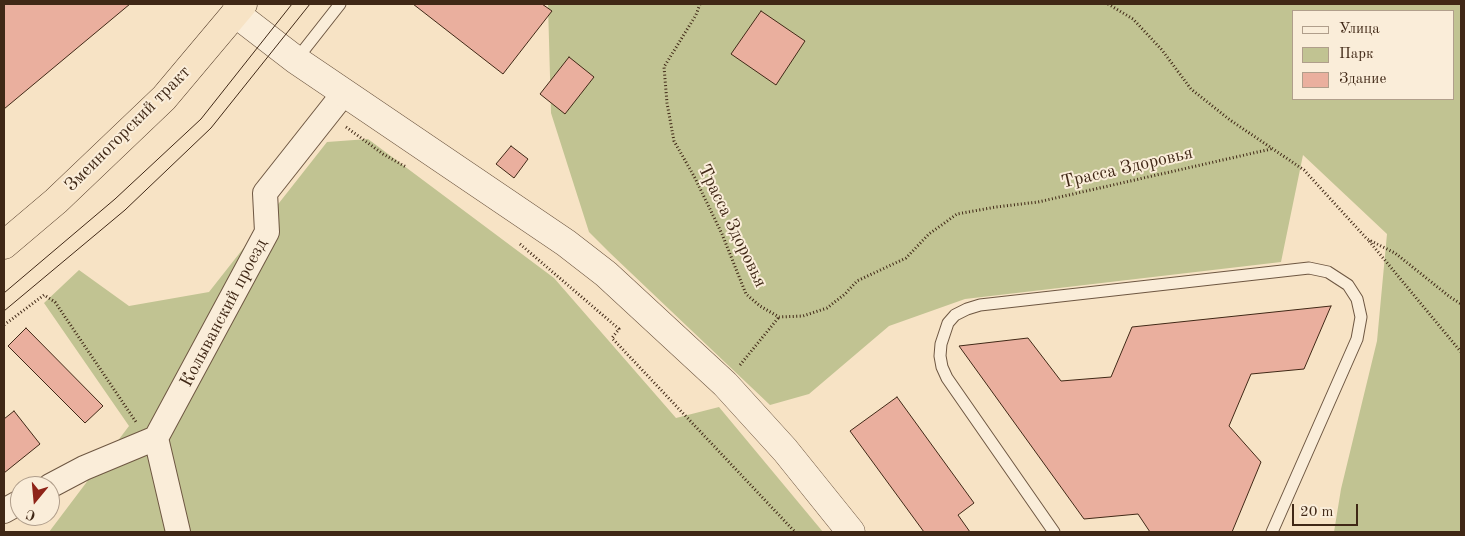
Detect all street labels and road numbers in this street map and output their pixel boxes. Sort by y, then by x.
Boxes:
street label: Змеиногорский тракт [61,62,195,196]
street label: Трасса Здоровья [1059,142,1195,194]
street label: Трасса Здоровья [693,161,771,291]
street label: Колыванский проезд [176,235,272,391]

